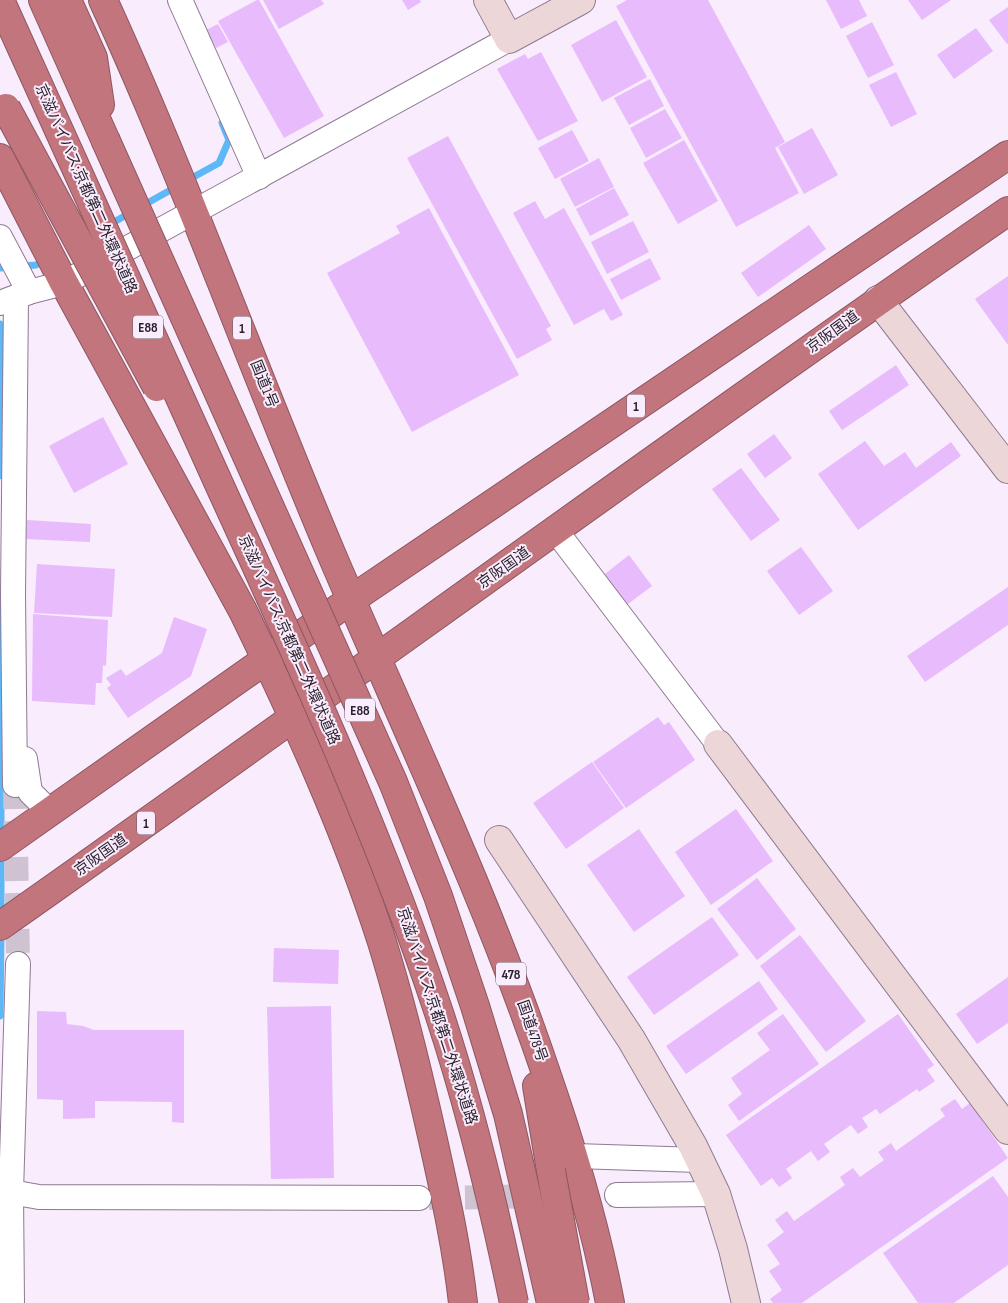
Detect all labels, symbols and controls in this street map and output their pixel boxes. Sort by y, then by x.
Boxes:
street label: 京滋バイパス;京都第二外環状道路 [31,81,141,297]
street label: 京阪国道 [803,307,863,357]
road number: E88 [133,316,163,338]
road number: 1 [233,316,251,339]
street label: 国道1号 [246,357,282,411]
road number: 1 [627,394,645,418]
street label: 京滋バイパス;京都第二外環状道路 [234,532,344,748]
street label: 京阪国道 [474,543,534,593]
road number: E88 [345,698,375,722]
road number: 1 [137,811,155,834]
street label: 京阪国道 [71,830,131,880]
street label: 京滋バイパス;京都第二外環状道路 [393,905,481,1127]
road number: 478 [496,962,526,986]
street label: 国道478号 [513,998,551,1064]

